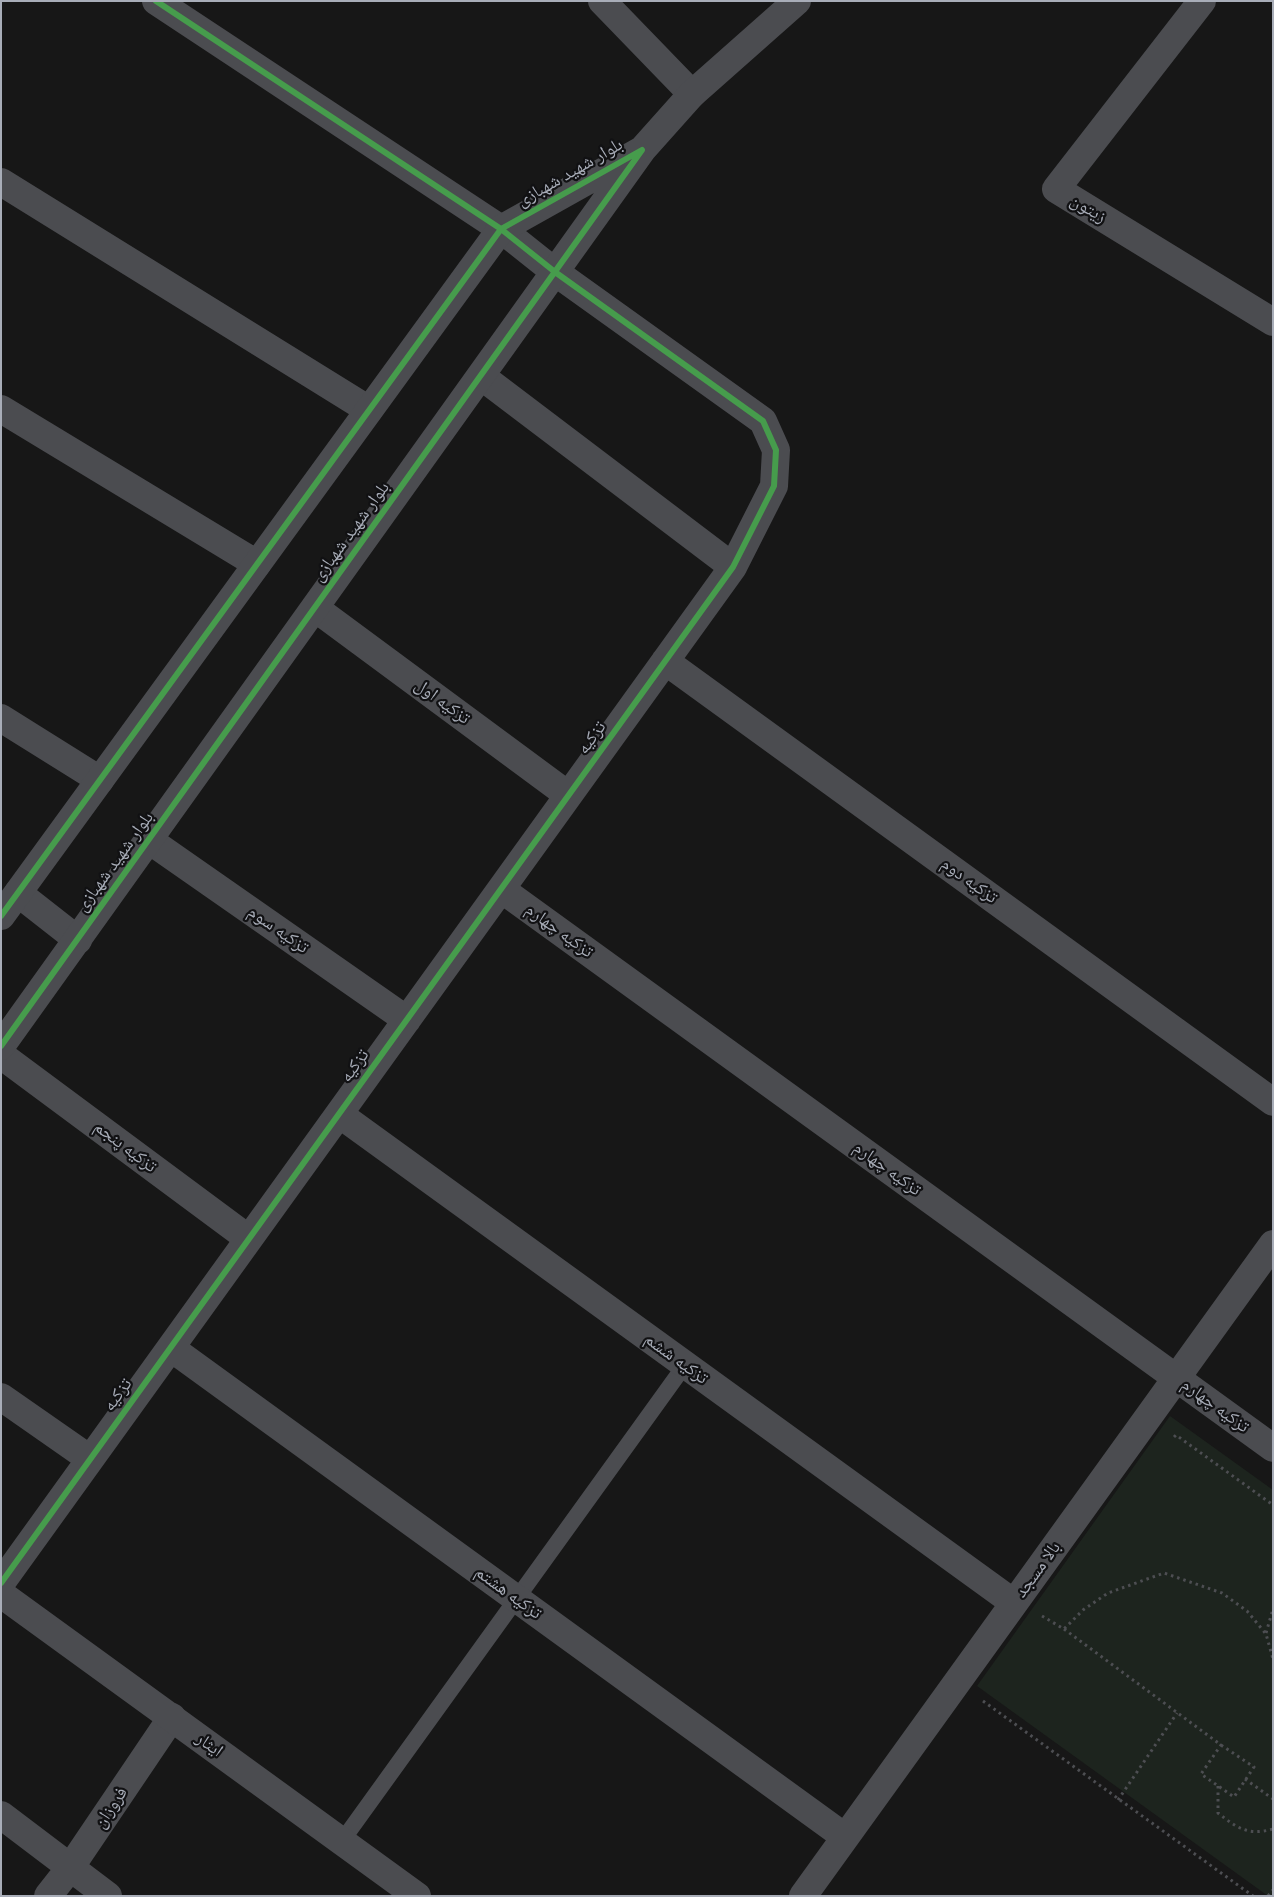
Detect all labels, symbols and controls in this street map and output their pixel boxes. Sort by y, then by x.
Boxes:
street label: بلوار شهید شهبازی [513,134,627,212]
street label: زیتون [1066,190,1110,228]
street label: بلوار شهید شهبازی [307,478,395,586]
street label: تزکیه اول [410,675,474,729]
street label: تزکیه [573,717,611,759]
street label: بلوار شهید شهبازی [71,808,159,916]
street label: تزکیه دوم [936,853,1002,909]
street label: تزکیه چهارم [521,899,597,963]
street label: تزکیه سوم [243,901,313,959]
street label: تزکیه [336,1045,374,1087]
street label: تزکیه پنجم [89,1116,161,1178]
street label: تزکیه چهارم [849,1137,925,1201]
street label: تزکیه ششم [640,1329,712,1389]
street label: تزکیه [99,1374,137,1416]
street label: تزکیه چهارم [1177,1374,1253,1438]
street label: بالا مسجد [1010,1538,1066,1602]
street label: تزکیه هشتم [470,1562,546,1624]
street label: ایثار [191,1728,227,1762]
street label: فروزان [89,1783,133,1833]

